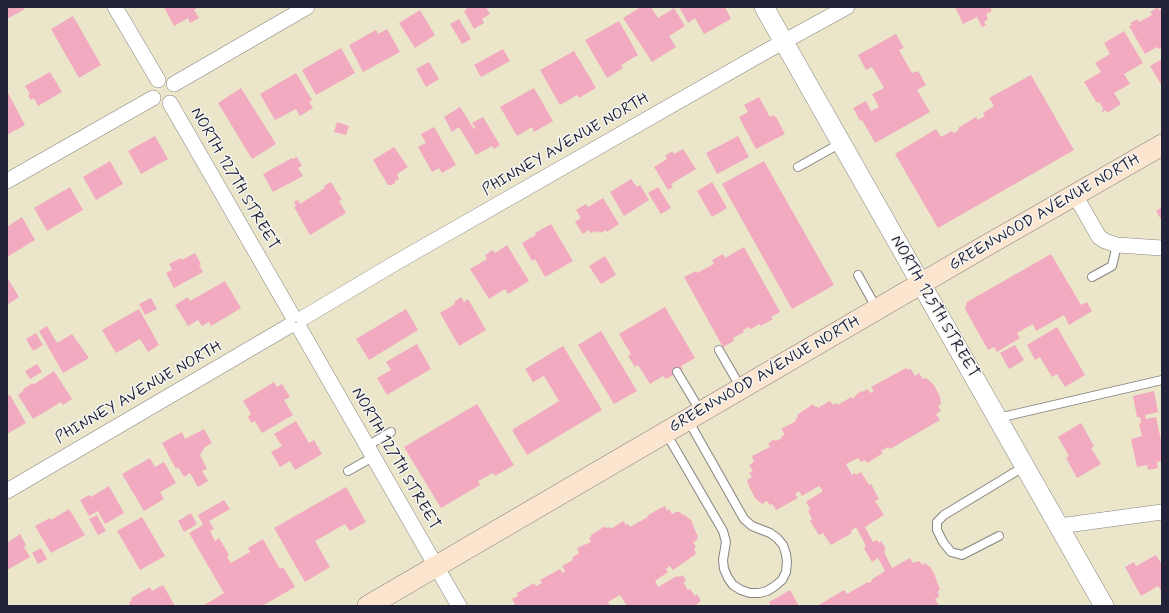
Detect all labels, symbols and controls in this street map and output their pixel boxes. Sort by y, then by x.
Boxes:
street label: PHINNEY AVENUE NORTH [479,89,653,201]
street label: NORTH 127TH STREET [185,104,283,254]
street label: GREENWOOD AVENUE NORTH [946,150,1144,276]
street label: NORTH 125TH STREET [885,232,983,382]
street label: GREENWOOD AVENUE NORTH [666,312,864,438]
street label: PHINNEY AVENUE NORTH [52,337,226,449]
street label: NORTH 127TH STREET [346,384,444,534]

